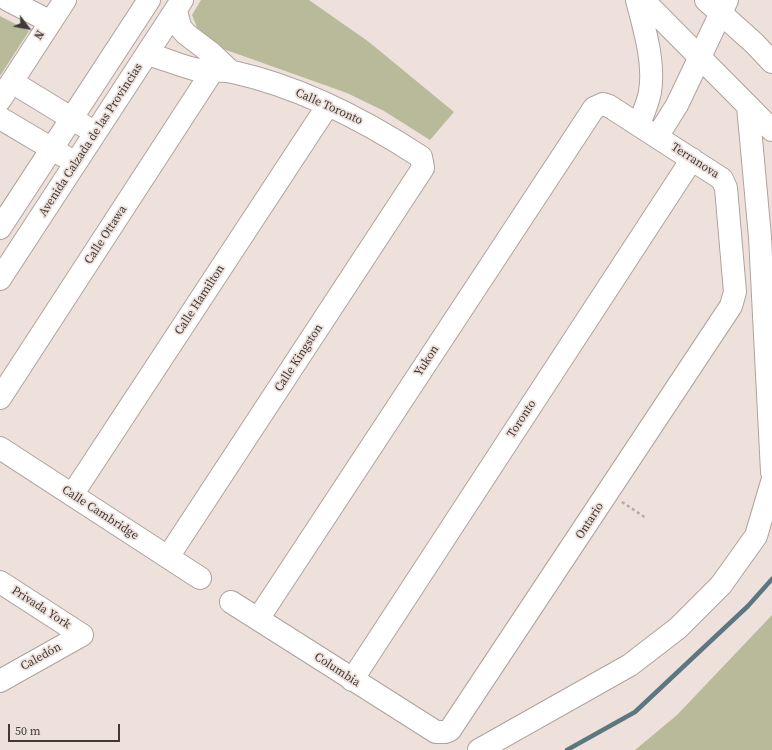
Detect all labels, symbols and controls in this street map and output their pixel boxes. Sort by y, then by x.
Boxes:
north arrow [8,8,48,48]
text: N [30,27,47,42]
street label: Avenida Calzada de las Provincias [36,61,146,219]
street label: Calle Toronto [293,86,365,128]
street label: Terranova [668,140,722,182]
street label: Calle Ottawa [82,203,130,267]
street label: Calle Hamilton [172,262,228,338]
street label: Calle Kingston [272,321,326,395]
street label: Yukon [412,343,442,379]
street label: Toronto [504,397,540,441]
street label: Calle Cambridge [59,483,141,543]
street label: Ontario [573,500,607,542]
street label: Privada York [9,584,73,632]
street label: Caledón [18,640,64,674]
street label: Columbia [311,650,363,690]
scale bar [10,716,122,742]
text: 50 m [15,723,41,739]

